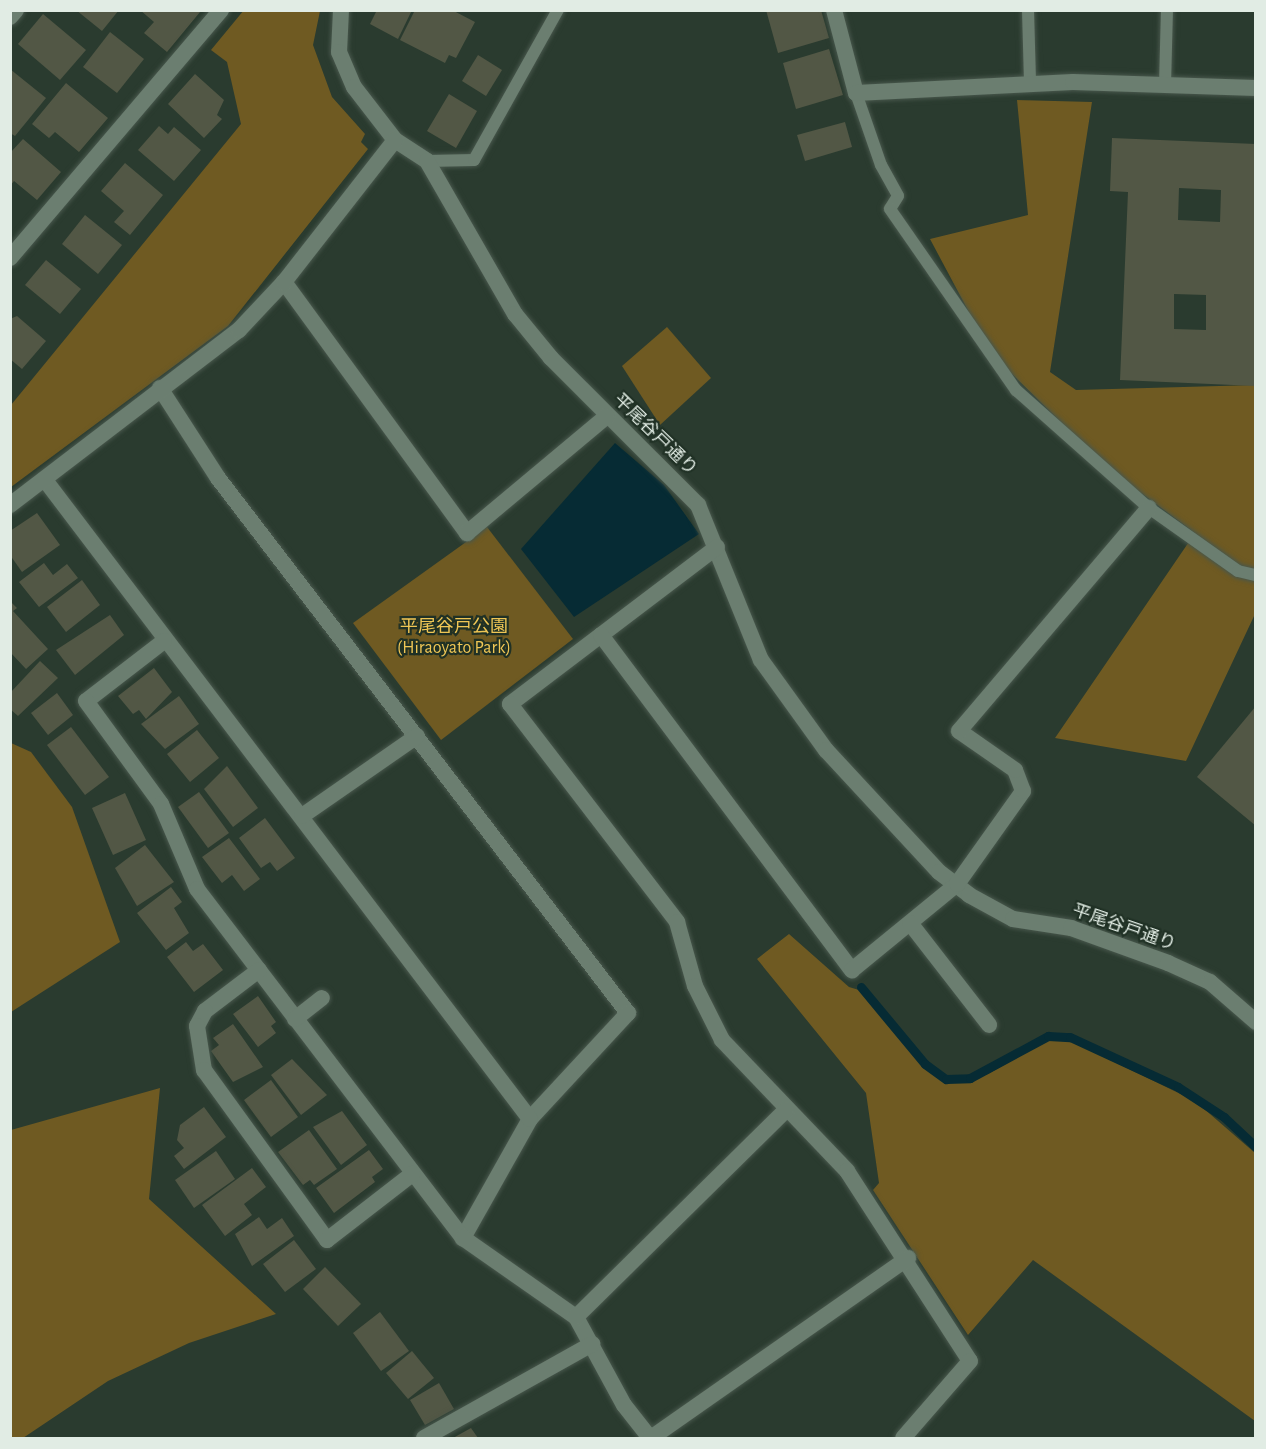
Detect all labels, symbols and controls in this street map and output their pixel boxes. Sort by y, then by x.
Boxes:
street label: 平尾谷戸通り [609,390,701,480]
park label: 平尾谷戸公園 (Hiraoyato Park) [397,617,511,660]
street label: 平尾谷戸通り [1069,900,1179,956]

